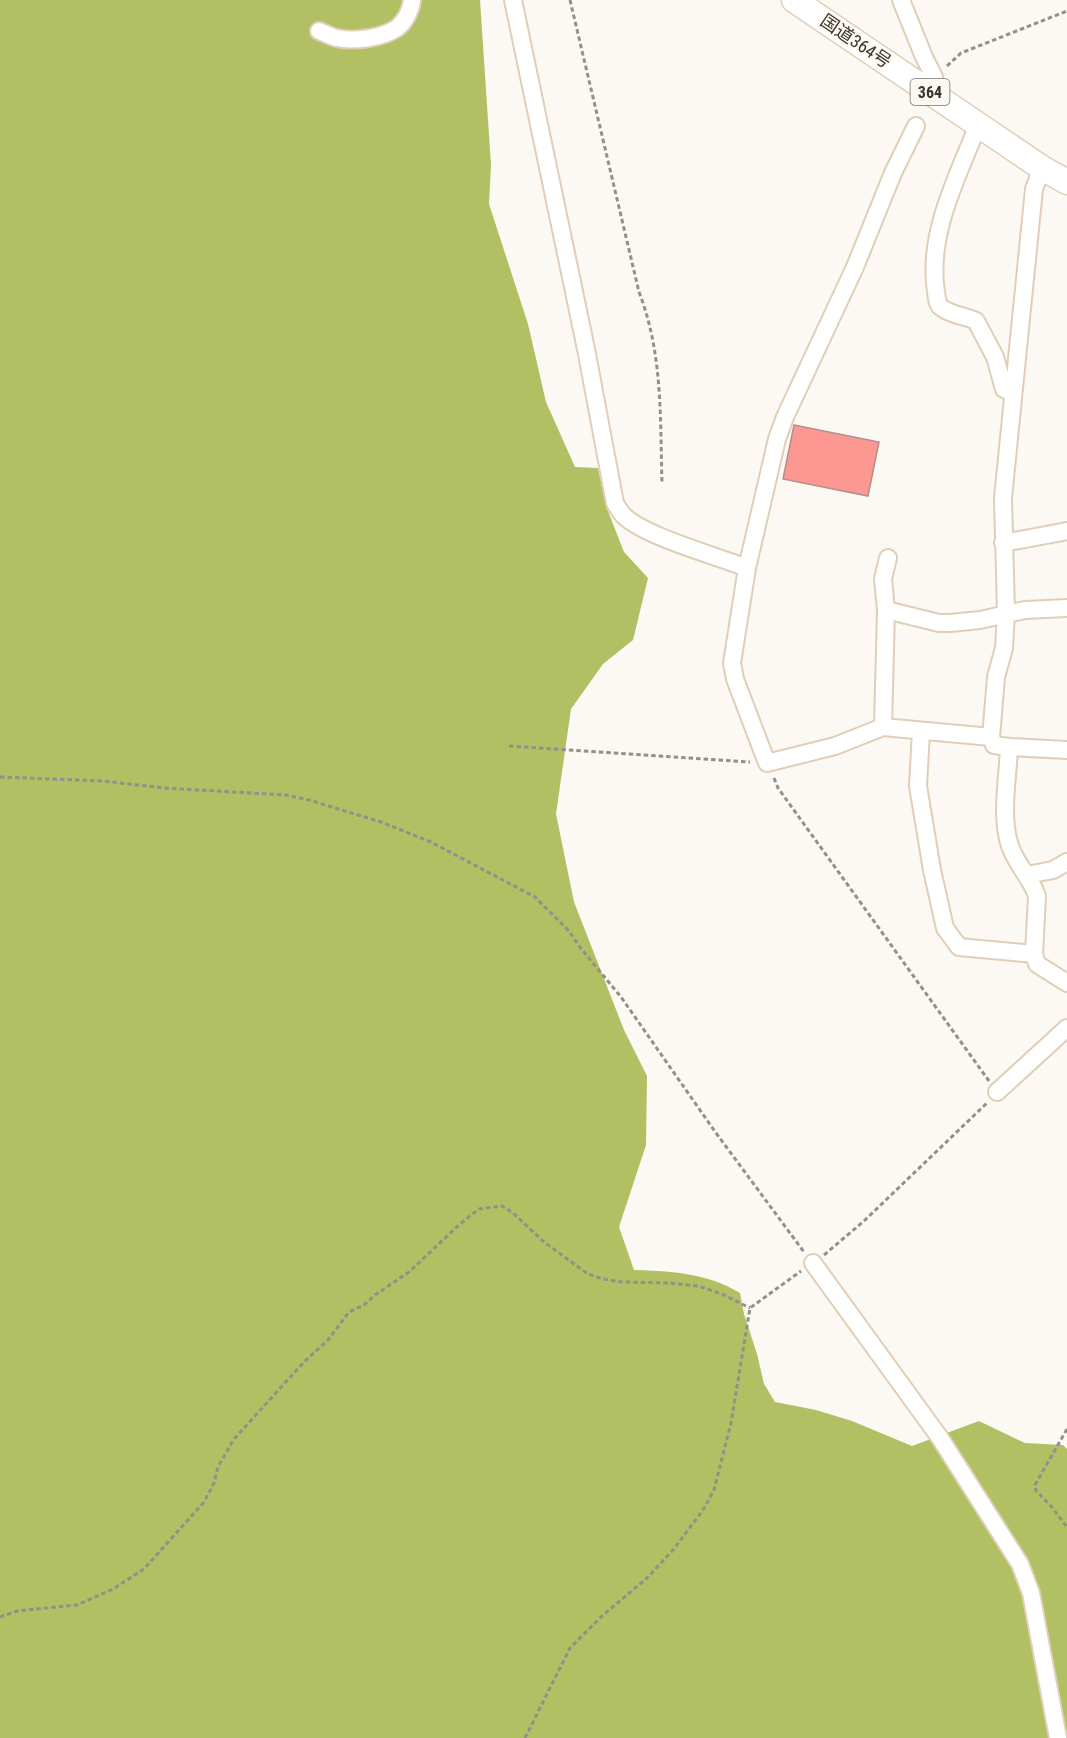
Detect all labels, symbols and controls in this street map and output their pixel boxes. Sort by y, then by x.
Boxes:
street label: 国道364号 [817,10,895,72]
road number: 364 [910,79,950,105]

